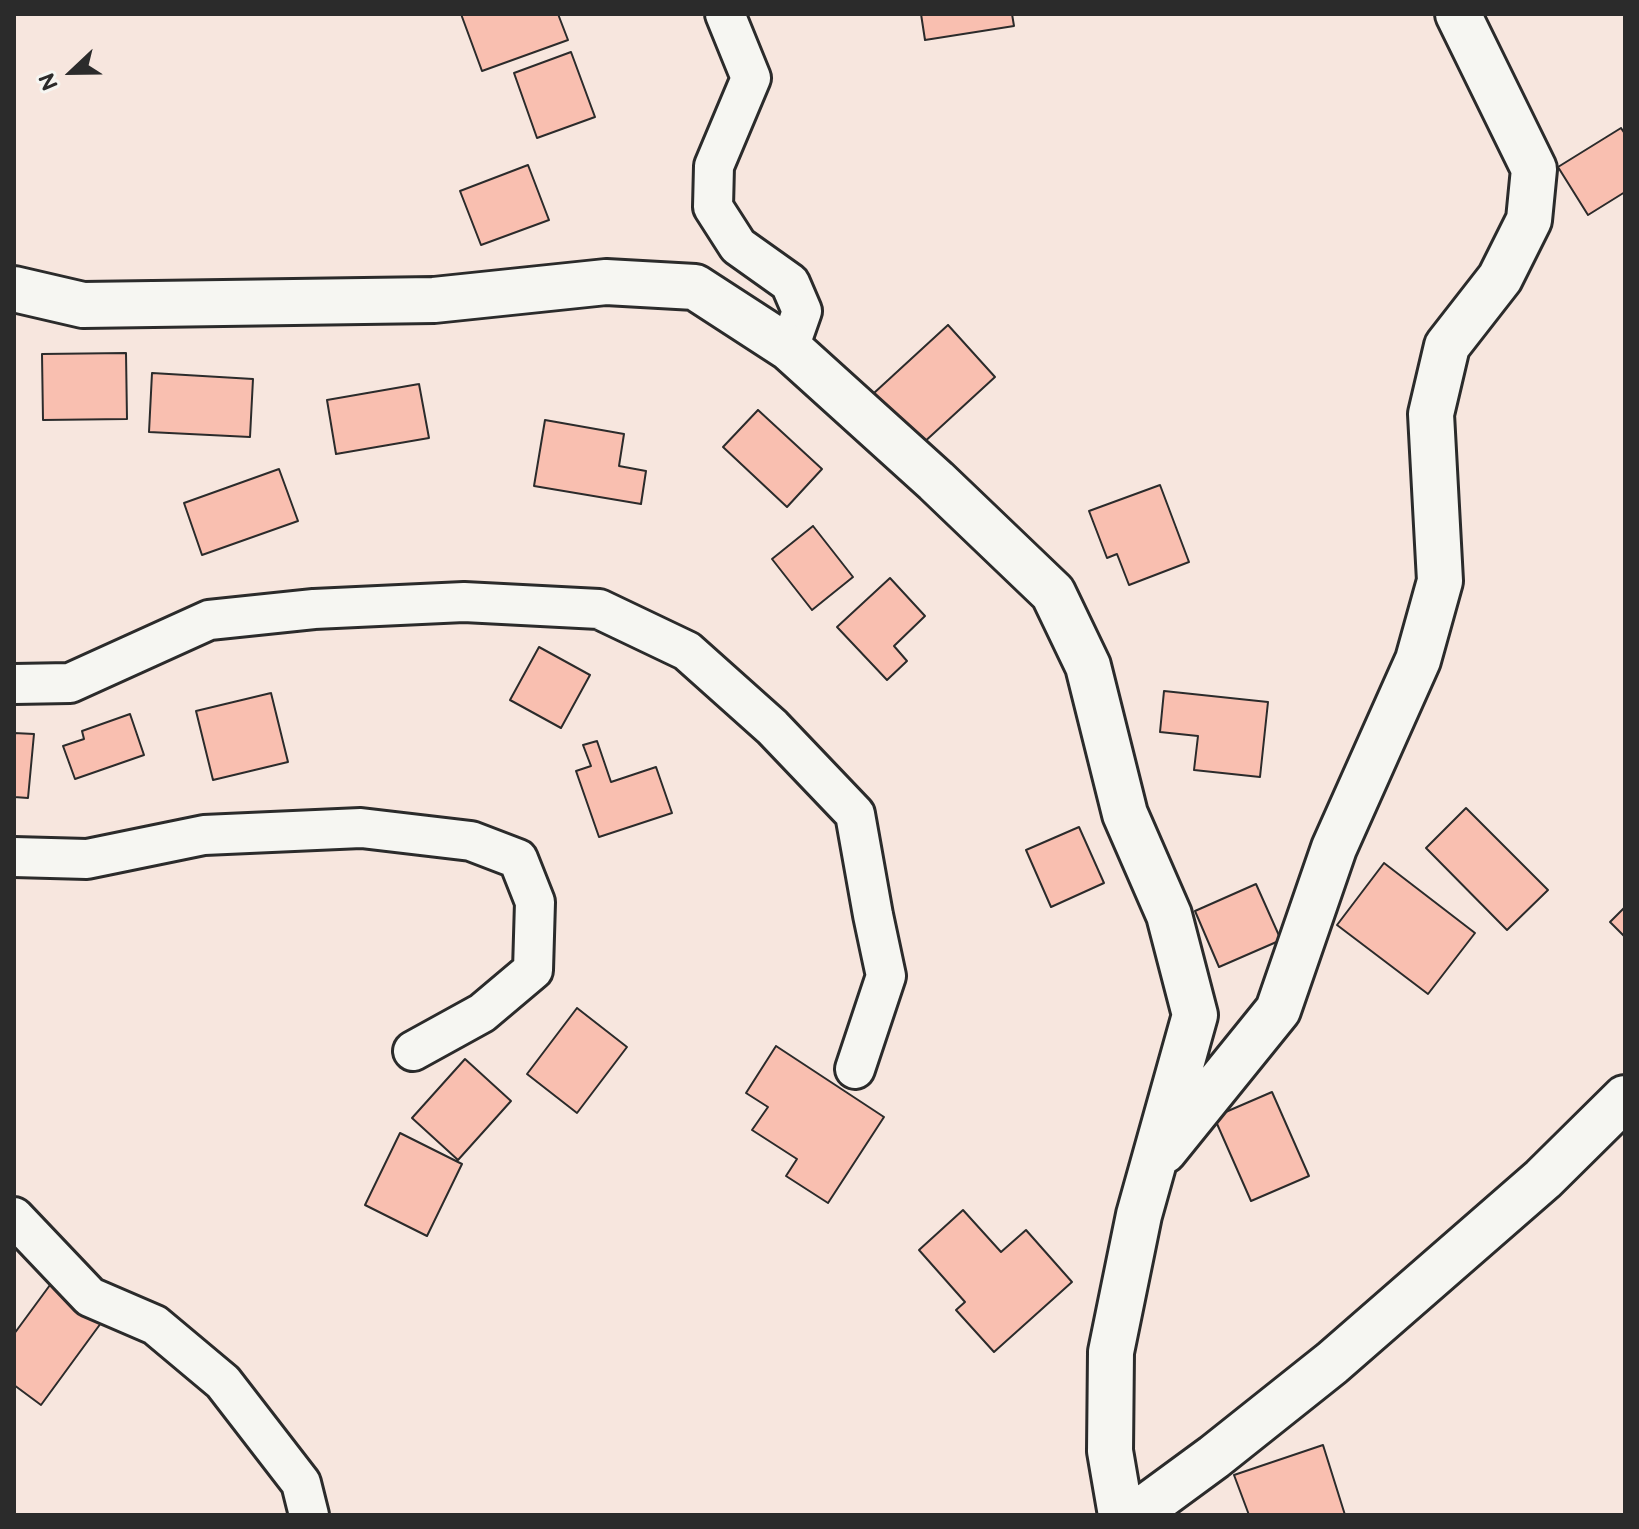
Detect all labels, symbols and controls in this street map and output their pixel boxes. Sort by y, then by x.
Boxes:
north arrow [32,32,112,112]
text: N [34,68,65,94]

